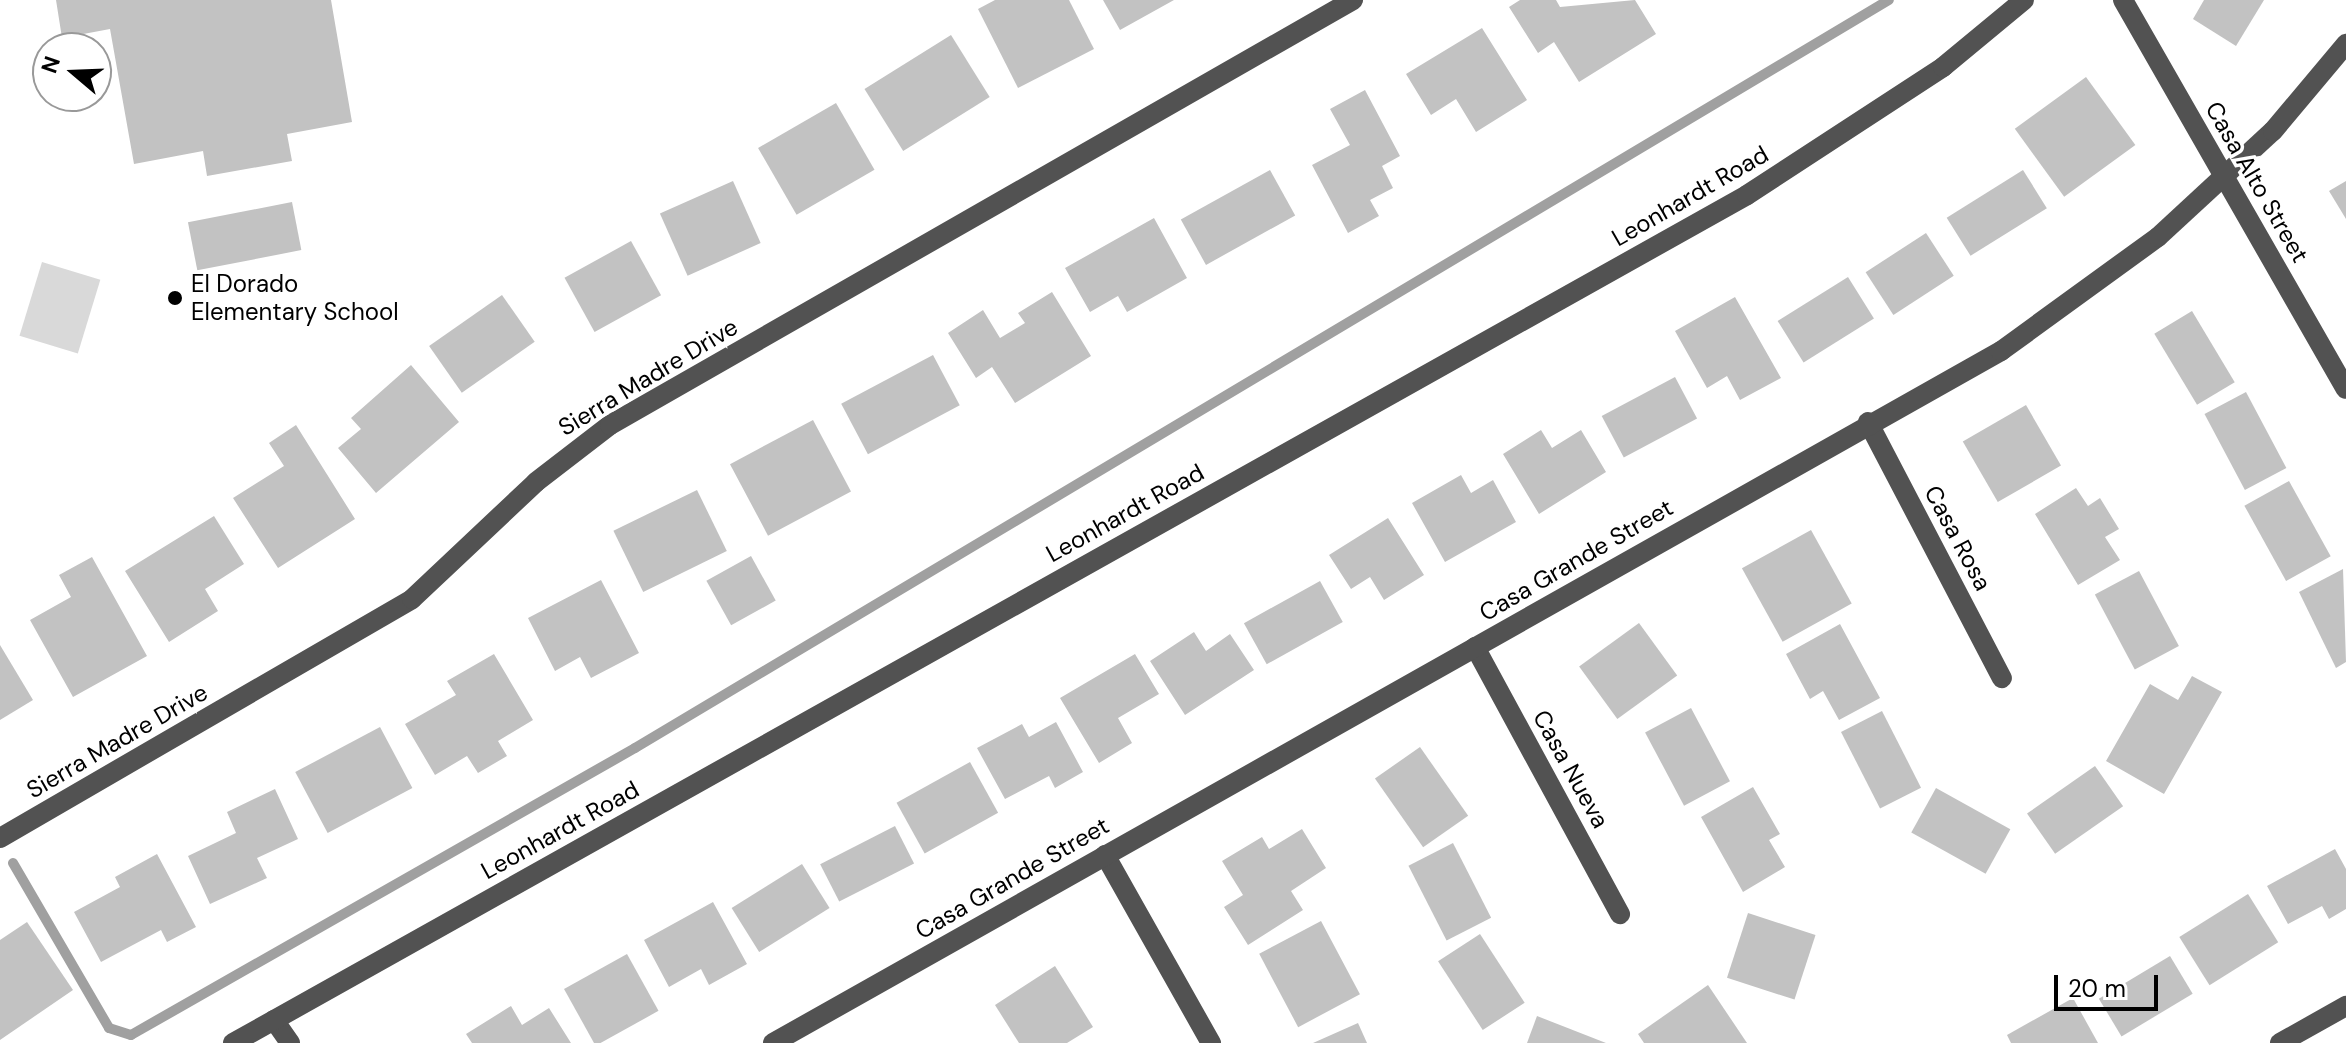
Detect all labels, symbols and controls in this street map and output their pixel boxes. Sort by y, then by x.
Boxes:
north arrow [32,32,112,112]
text: N [34,52,67,77]
street label: Casa Alto Street [2199,97,2315,267]
street label: Leonhardt Road [1607,140,1773,252]
place label: El Dorado Elementary School [191,270,399,326]
marker: El Dorado Elementary School [166,289,184,307]
street label: Sierra Madre Drive [553,312,743,442]
street label: Leonhardt Road [1041,458,1209,568]
street label: Casa Rosa [1918,481,1998,595]
street label: Casa Grande Street [1474,493,1678,627]
street label: Sierra Madre Drive [21,678,213,804]
street label: Casa Nueva [1527,705,1615,833]
street label: Leonhardt Road [476,775,644,885]
street label: Casa Grande Street [910,811,1114,945]
scale bar [2058,959,2162,1009]
text: 20 m [2068,973,2126,1004]

